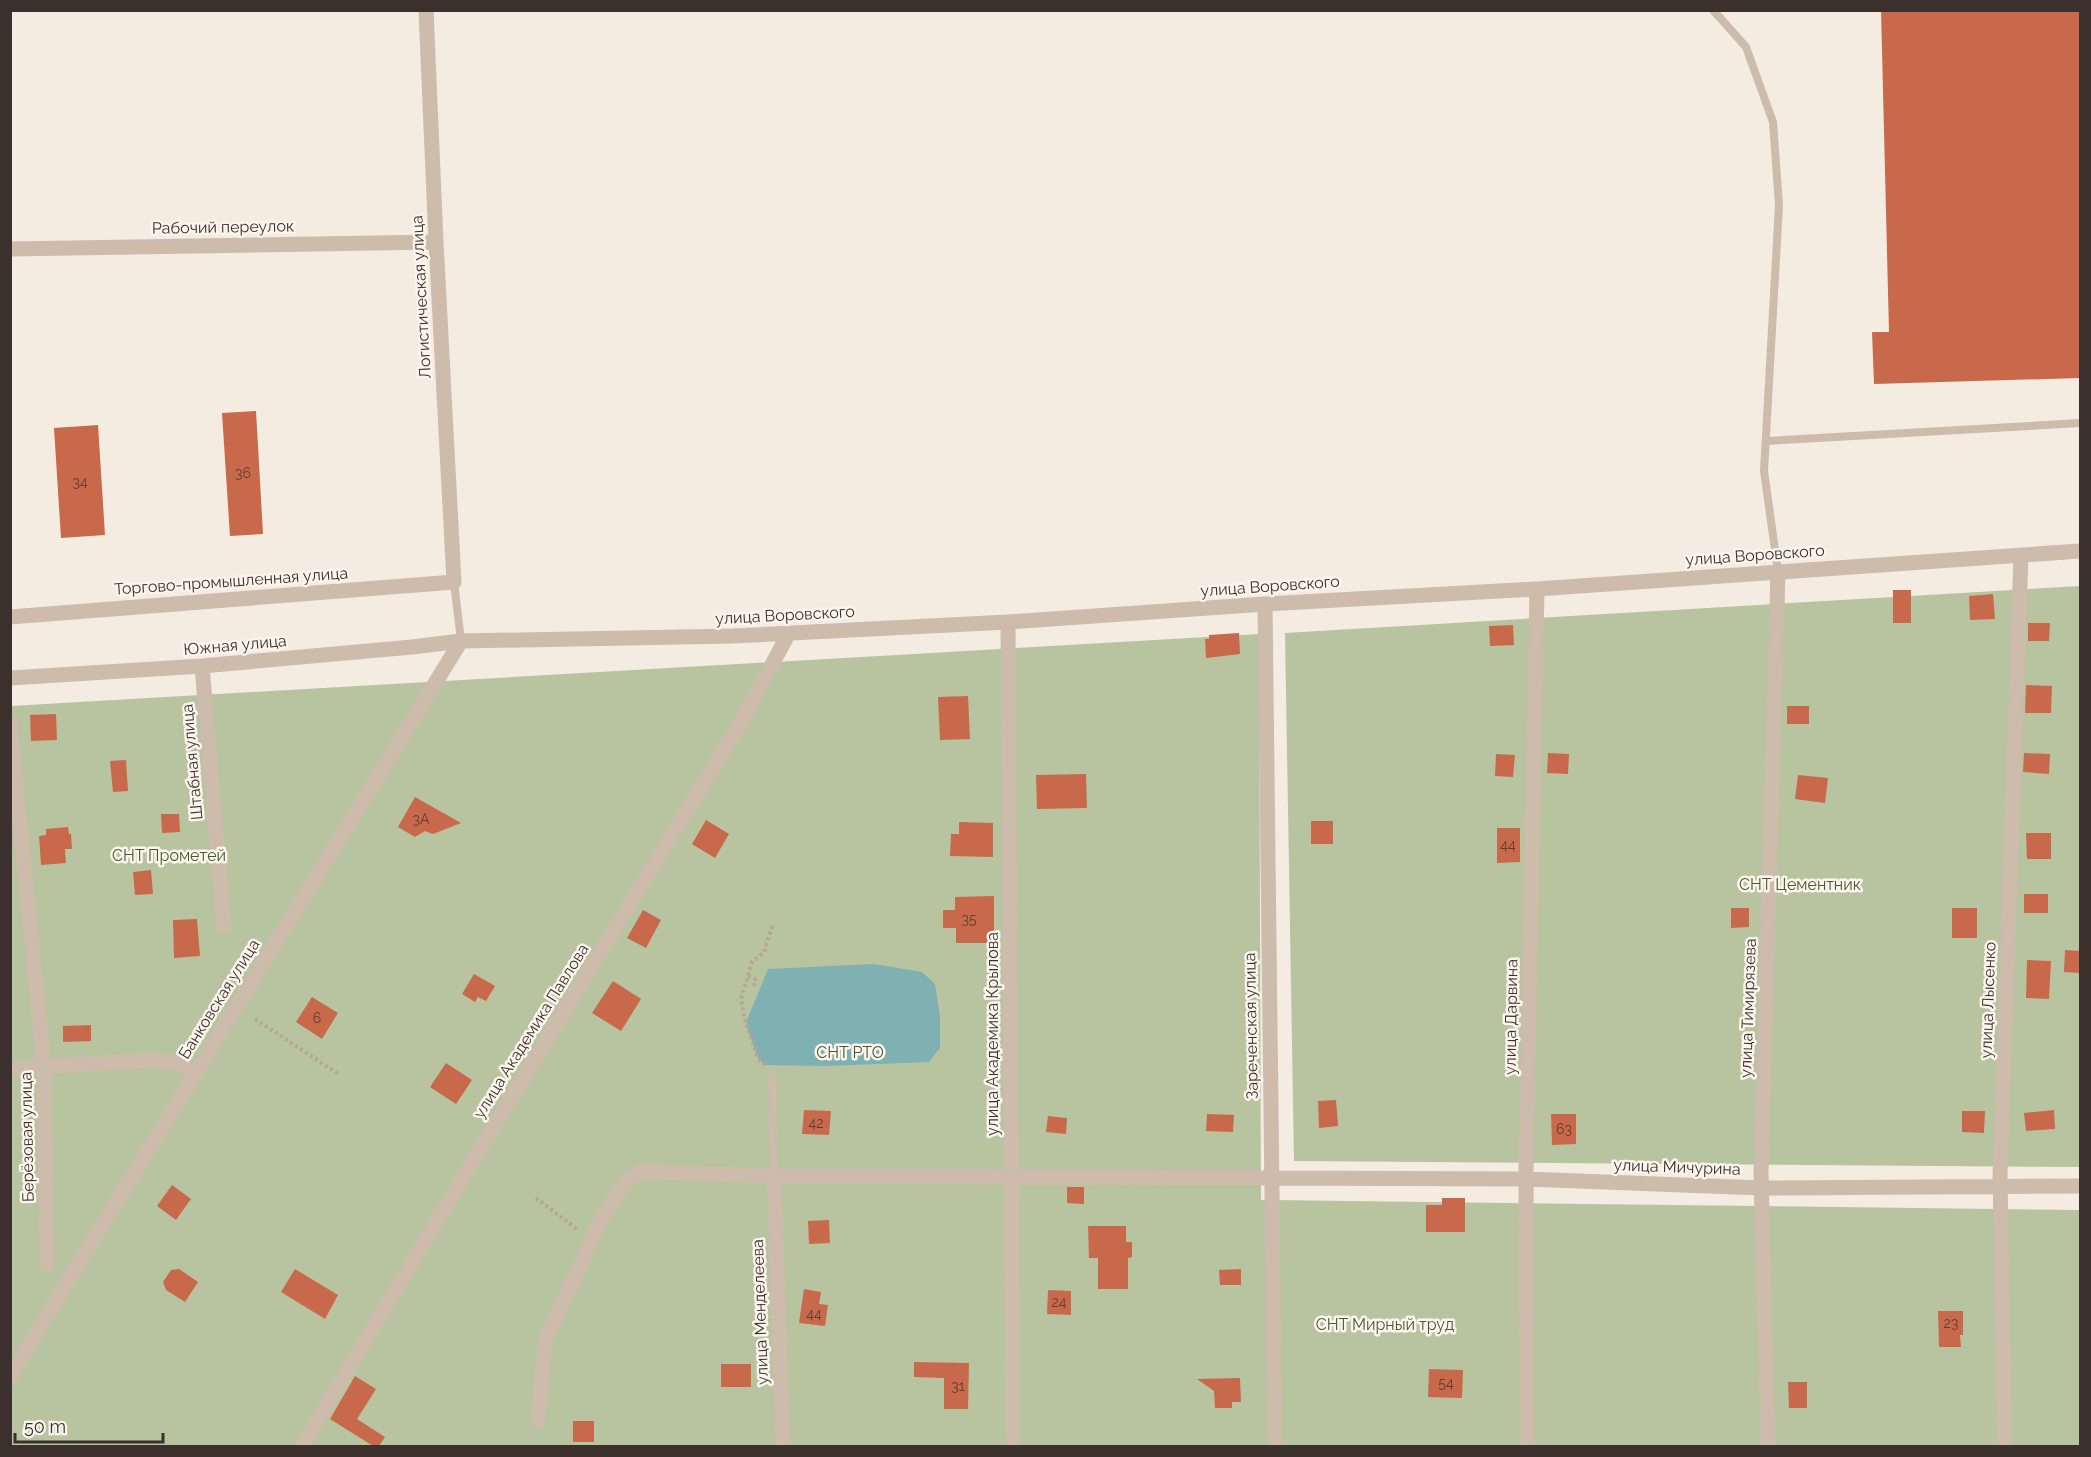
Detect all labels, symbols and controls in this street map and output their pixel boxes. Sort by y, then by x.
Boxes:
street label: Логистическая улица [407,215,435,379]
street label: Рабочий переулок [152,216,294,238]
house number: 36 [235,465,251,481]
house number: 34 [72,474,88,490]
street label: улица Воровского [1685,541,1825,569]
street label: Торгово-промышленная улица [113,563,349,599]
street label: улица Воровского [1200,572,1340,600]
street label: улица Воровского [715,602,855,628]
street label: Южная улица [183,631,287,659]
street label: Штабная улица [177,703,207,821]
house number: 3А [413,811,430,827]
house number: 44 [1500,837,1516,853]
park label: СНТ Прометей [112,846,226,865]
park label: СНТ Цементник [1739,875,1861,894]
house number: 35 [961,911,977,927]
street label: улица Академика Крылова [983,932,1002,1136]
street label: Банковская улица [175,936,263,1062]
street label: улица Тимирязева [1736,938,1760,1078]
street label: улица Академика Павлова [469,940,593,1122]
street label: улица Лысенко [1976,941,2000,1059]
street label: Зареченская улица [1240,953,1262,1099]
street label: улица Дарвина [1500,959,1522,1075]
house number: 6 [313,1010,321,1026]
park label: СНТ РТО [816,1043,884,1062]
street label: Берёзовая улица [16,1072,38,1202]
house number: 42 [809,1115,823,1131]
house number: 63 [1556,1121,1572,1137]
street label: улица Мичурина [1613,1155,1741,1179]
street label: улица Менделеева [748,1239,772,1385]
house number: 24 [1052,1294,1067,1310]
house number: 44 [806,1306,822,1322]
park label: СНТ Мирный труд [1316,1315,1454,1334]
house number: 23 [1944,1315,1958,1331]
house number: 54 [1438,1375,1454,1391]
house number: 31 [951,1378,965,1394]
scale bar [15,1406,164,1444]
text: 50 m [24,1416,66,1437]

